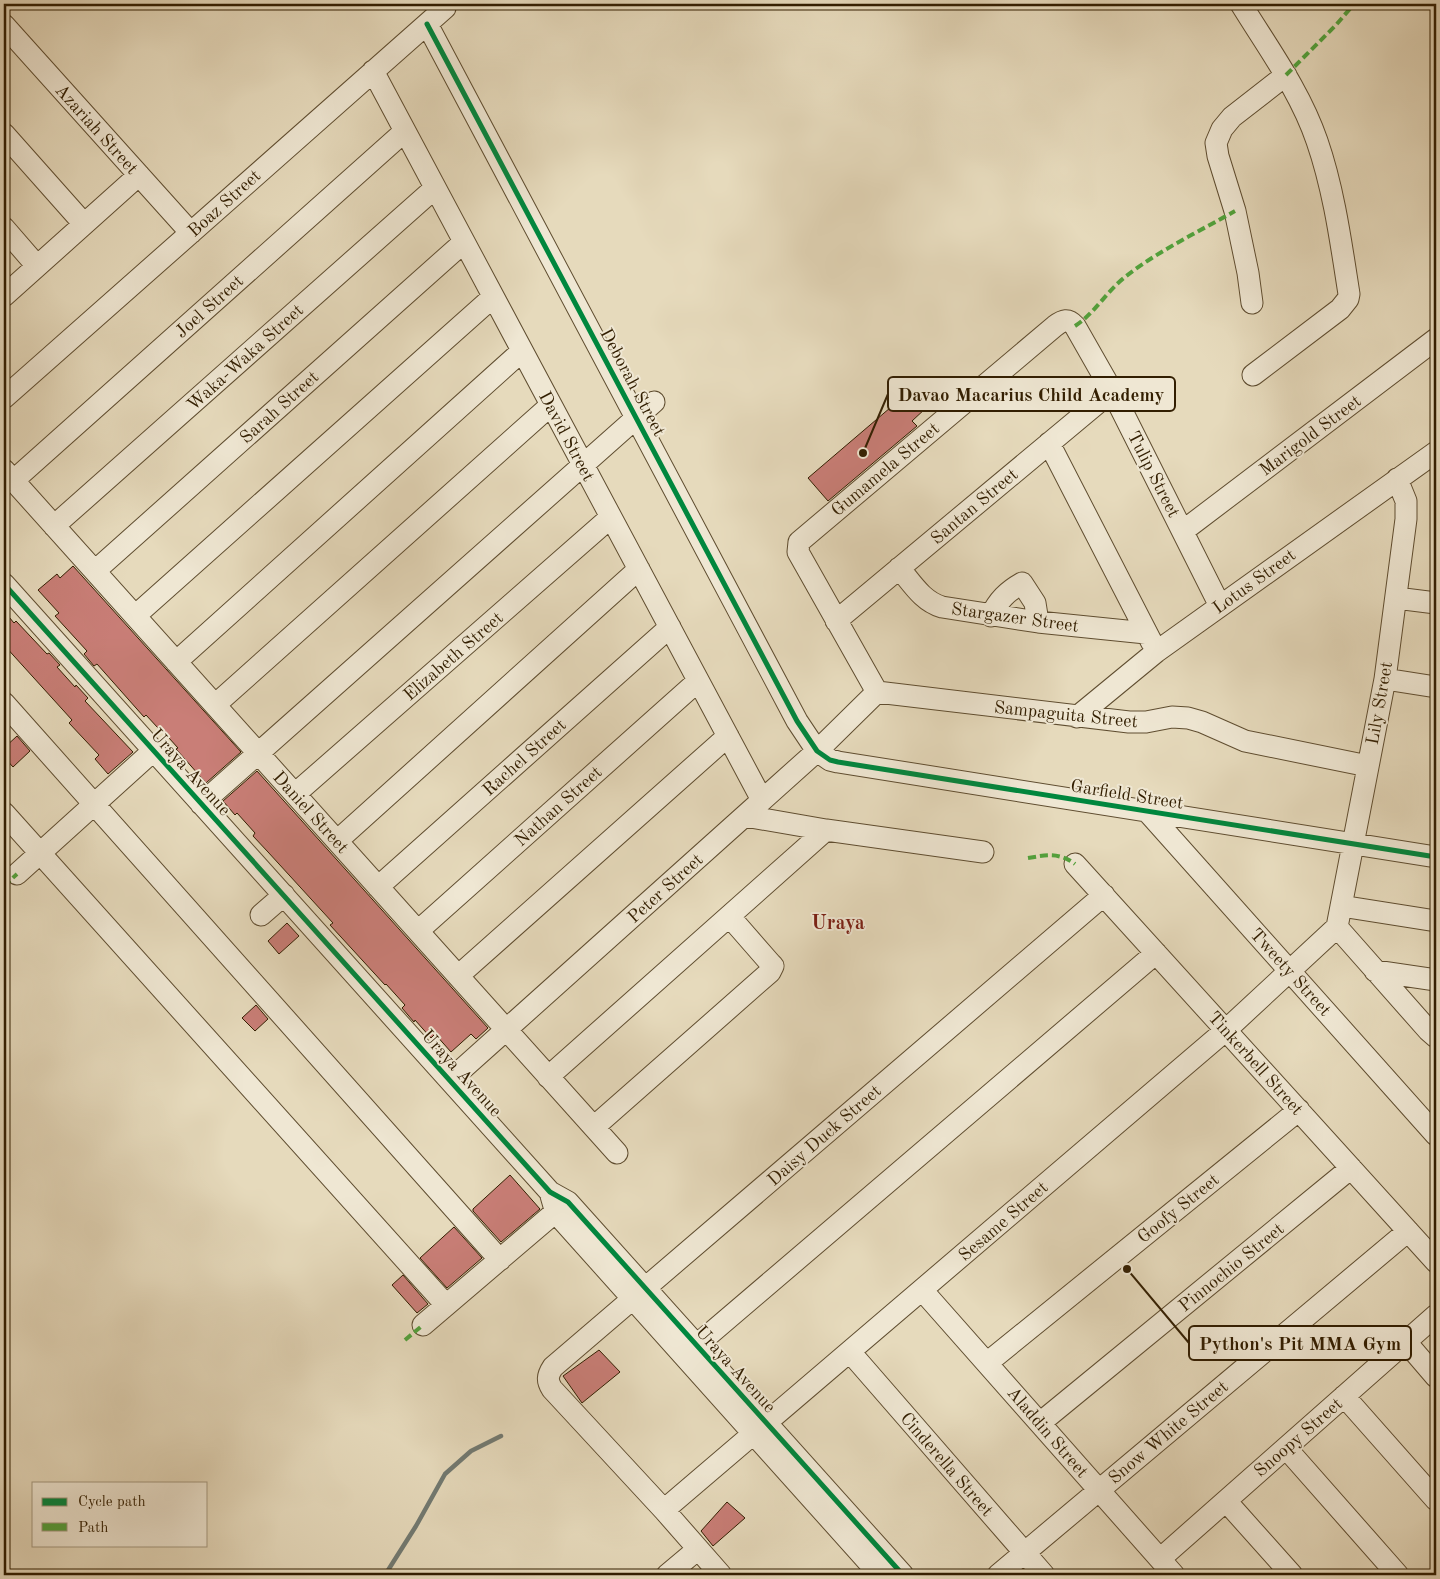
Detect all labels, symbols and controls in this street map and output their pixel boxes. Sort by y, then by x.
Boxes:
street label: Azariah Street [51,81,141,178]
street label: Boaz Street [185,167,264,241]
street label: Joel Street [172,272,247,342]
street label: Waka-Waka Street [184,301,307,414]
street label: Deborah Street [596,326,668,439]
street label: Sarah Street [237,368,322,448]
callout: Davao Macarius Child Academy [888,377,1175,411]
text: Davao Macarius Child Academy [897,387,1165,406]
street label: David Street [535,389,597,484]
street label: Marigold Street [1257,392,1365,480]
street label: Gumamela Street [828,420,943,520]
street label: Tulip Street [1124,428,1183,521]
street label: Santan Street [928,465,1022,548]
street label: Lotus Street [1210,546,1299,618]
street label: Stargazer Street [950,600,1080,636]
street label: Elizabeth Street [400,609,507,705]
street label: Lily Street [1364,660,1396,746]
street label: Sampaguita Street [993,698,1139,732]
street label: Rachel Street [480,716,570,800]
street label: Uraya Avenue [147,726,234,820]
street label: Nathan Street [512,763,606,850]
street label: Daniel Street [269,768,352,857]
street label: Garfield Street [1069,777,1185,813]
street label: Peter Street [625,851,707,927]
district label: Uraya [811,914,865,934]
street label: Tweety Street [1246,925,1334,1020]
street label: Tinkerbell Street [1204,1008,1306,1119]
street label: Uraya Avenue [418,1027,505,1121]
street label: Daisy Duck Street [764,1082,885,1190]
street label: Goofy Street [1134,1171,1223,1247]
street label: Sesame Street [956,1178,1052,1265]
street label: Pinnochio Street [1176,1220,1288,1316]
street label: Uraya Avenue [692,1323,779,1417]
callout: Python's Pit MMA Gym [1189,1326,1411,1360]
text: Python's Pit MMA Gym [1199,1336,1401,1355]
street label: Snow White Street [1106,1378,1232,1488]
street label: Aladdin Street [1003,1384,1091,1481]
street label: Snoopy Street [1251,1395,1346,1481]
street label: Cinderella Street [896,1409,996,1520]
legend [32,1482,208,1546]
text: Cycle path [78,1495,146,1510]
text: Path [78,1521,108,1536]

